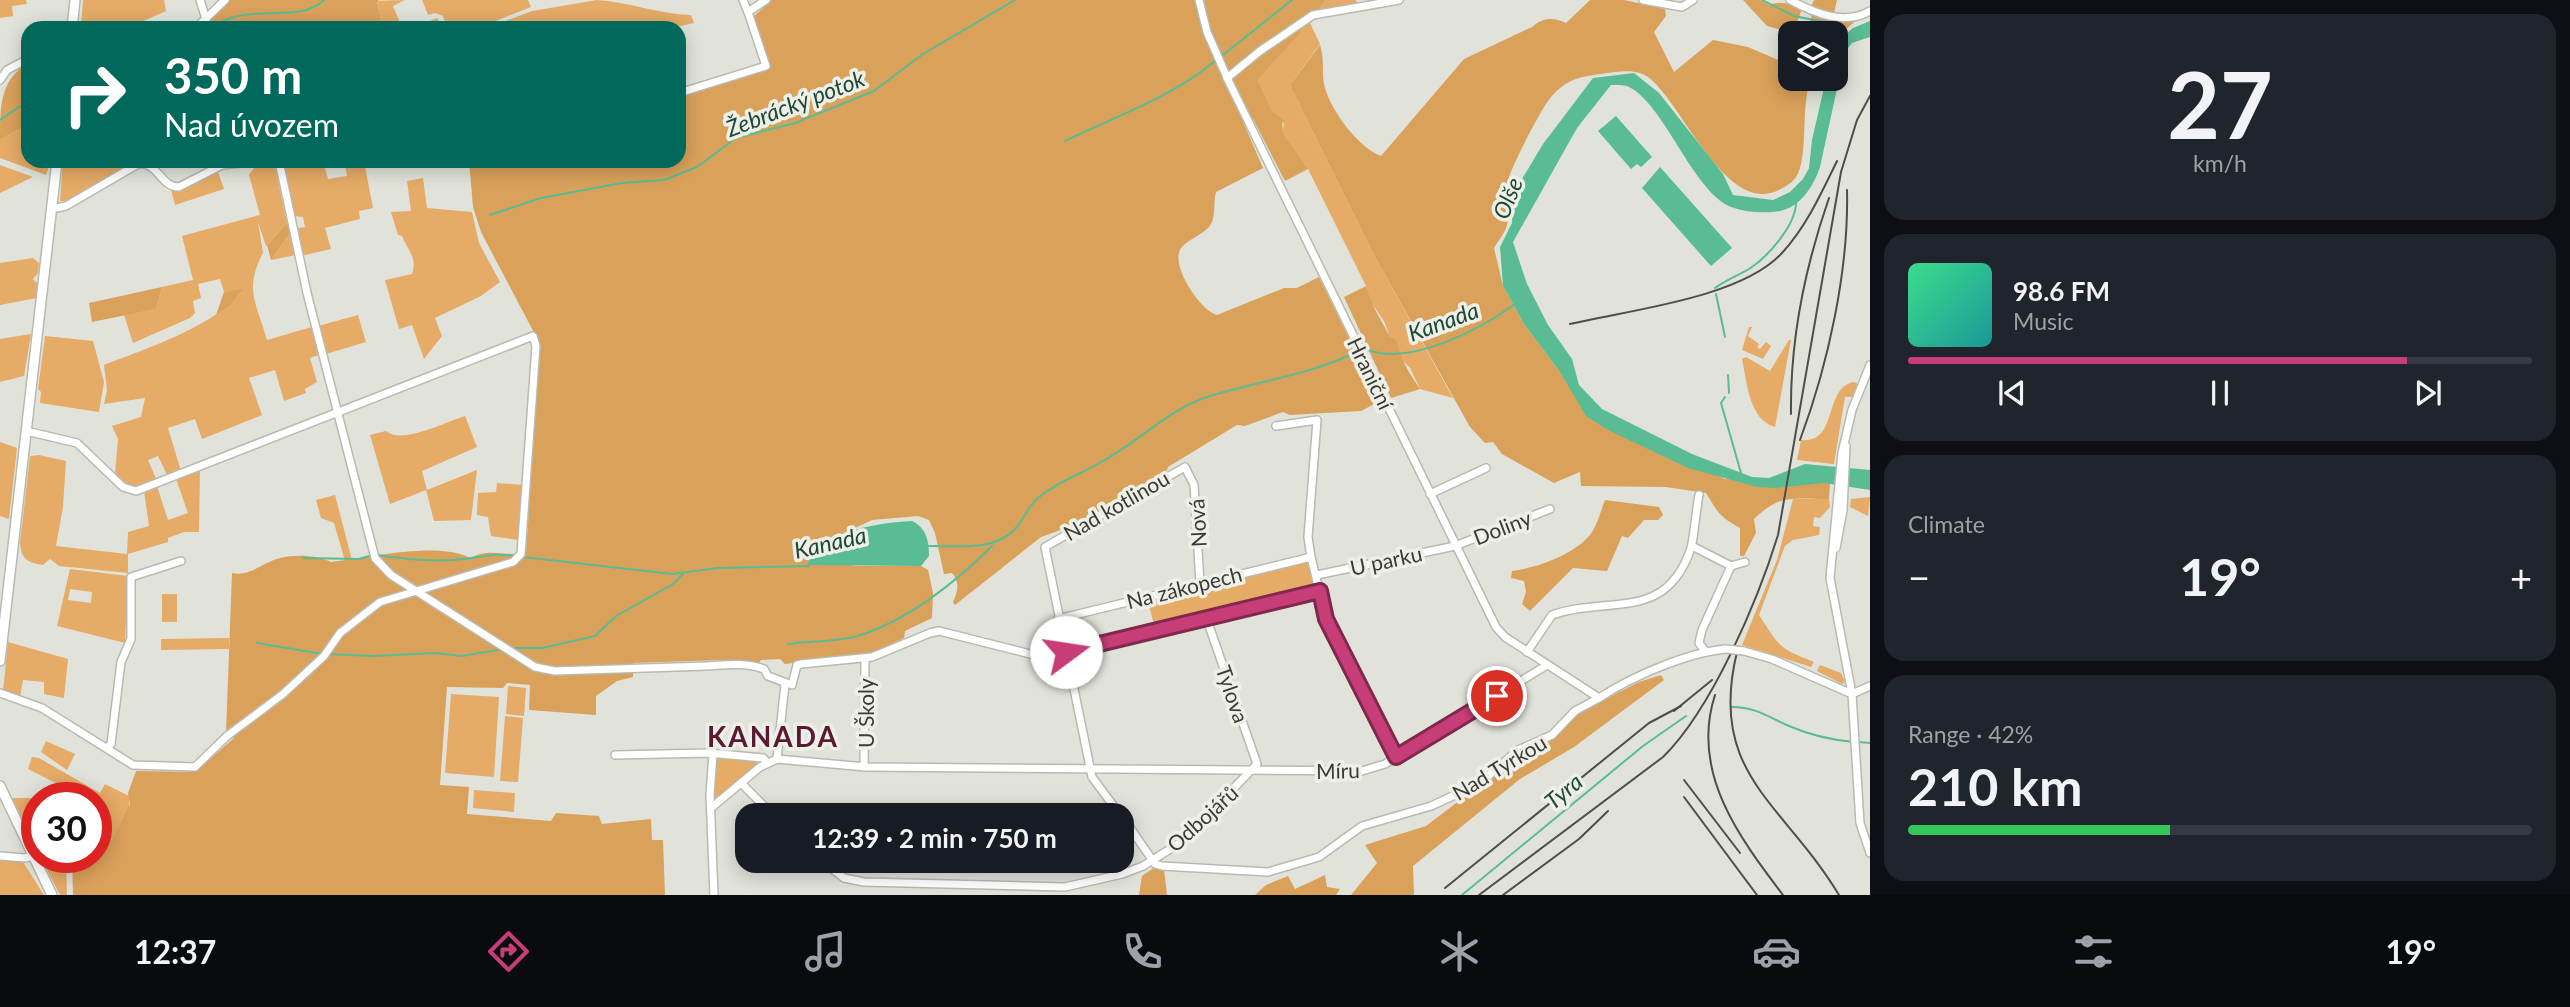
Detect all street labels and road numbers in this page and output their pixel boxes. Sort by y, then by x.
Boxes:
street label: Hraniční [1343,333,1400,414]
street label: Nad kotlinou [1059,465,1173,545]
street label: Nová [1183,498,1211,548]
street label: Doliny [1470,505,1535,549]
street label: U parku [1348,540,1424,580]
street label: Na zákopech [1124,561,1244,613]
street label: Tylova [1212,662,1254,726]
street label: U Školy [853,678,878,748]
street label: Nad Tyrkou [1447,729,1551,805]
street label: Míru [1316,757,1360,783]
street label: Odbojářů [1161,780,1243,856]

